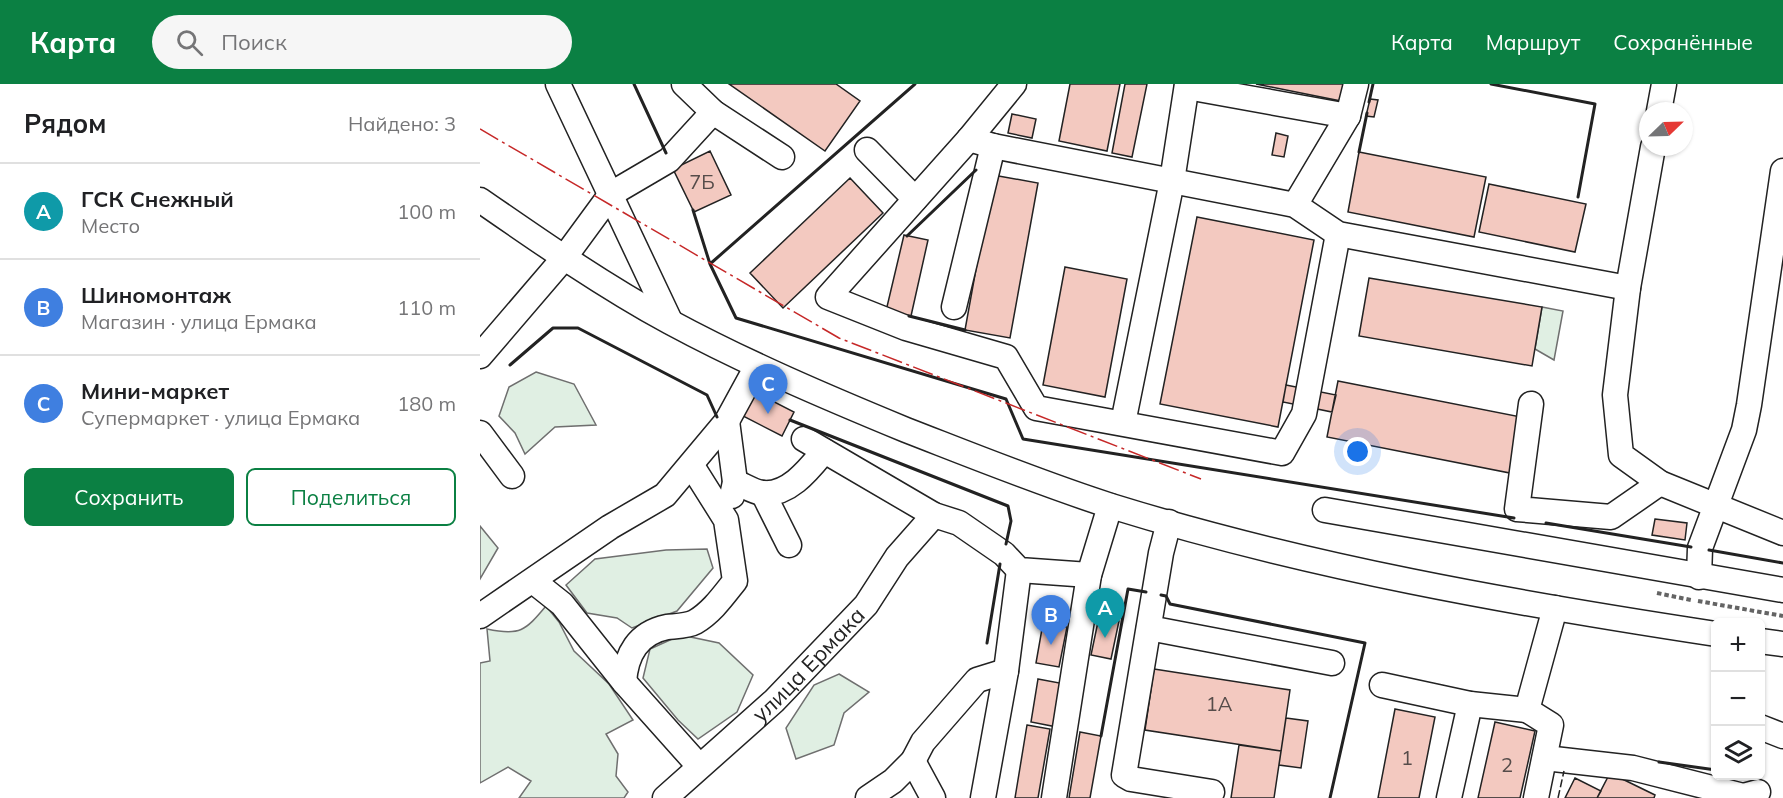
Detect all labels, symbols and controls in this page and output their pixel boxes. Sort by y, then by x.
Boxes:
search box [152,15,572,69]
text: Карта [30,25,116,60]
icon: search [173,26,206,59]
text: Поиск [221,28,287,56]
text: Карта [1391,29,1453,55]
text: Маршрут [1486,29,1580,55]
text: Сохранённые [1613,29,1753,55]
north arrow [1639,102,1693,156]
text: Рядом [24,107,107,140]
text: Найдено: 3 [348,111,456,136]
house number: 7Б [689,169,715,194]
text: ГСК Снежный [81,185,234,213]
text: A [36,199,51,224]
text: 100 m [397,199,456,224]
text: Место [81,213,140,238]
text: Шиномонтаж [81,281,231,309]
text: B [37,295,50,320]
text: 110 m [397,295,456,320]
text: Магазин · улица Ермака [81,309,317,334]
pin: C [748,364,788,414]
text: Мини-маркет [81,377,229,405]
text: C [37,391,50,416]
text: 180 m [397,391,456,416]
text: Супермаркет · улица Ермака [81,405,360,430]
your location [1343,437,1372,466]
button: Сохранить [24,468,234,526]
button: Поделиться [246,468,456,526]
pin: A [1086,588,1124,638]
pin: B [1032,596,1070,645]
street label: улица Ермака [746,601,871,728]
map controls [1711,618,1765,780]
button: + [1711,618,1765,672]
button: − [1711,672,1765,726]
house number: 1А [1206,691,1233,716]
button: layers [1711,726,1765,780]
house number: 1 [1401,745,1413,770]
house number: 2 [1501,752,1513,777]

